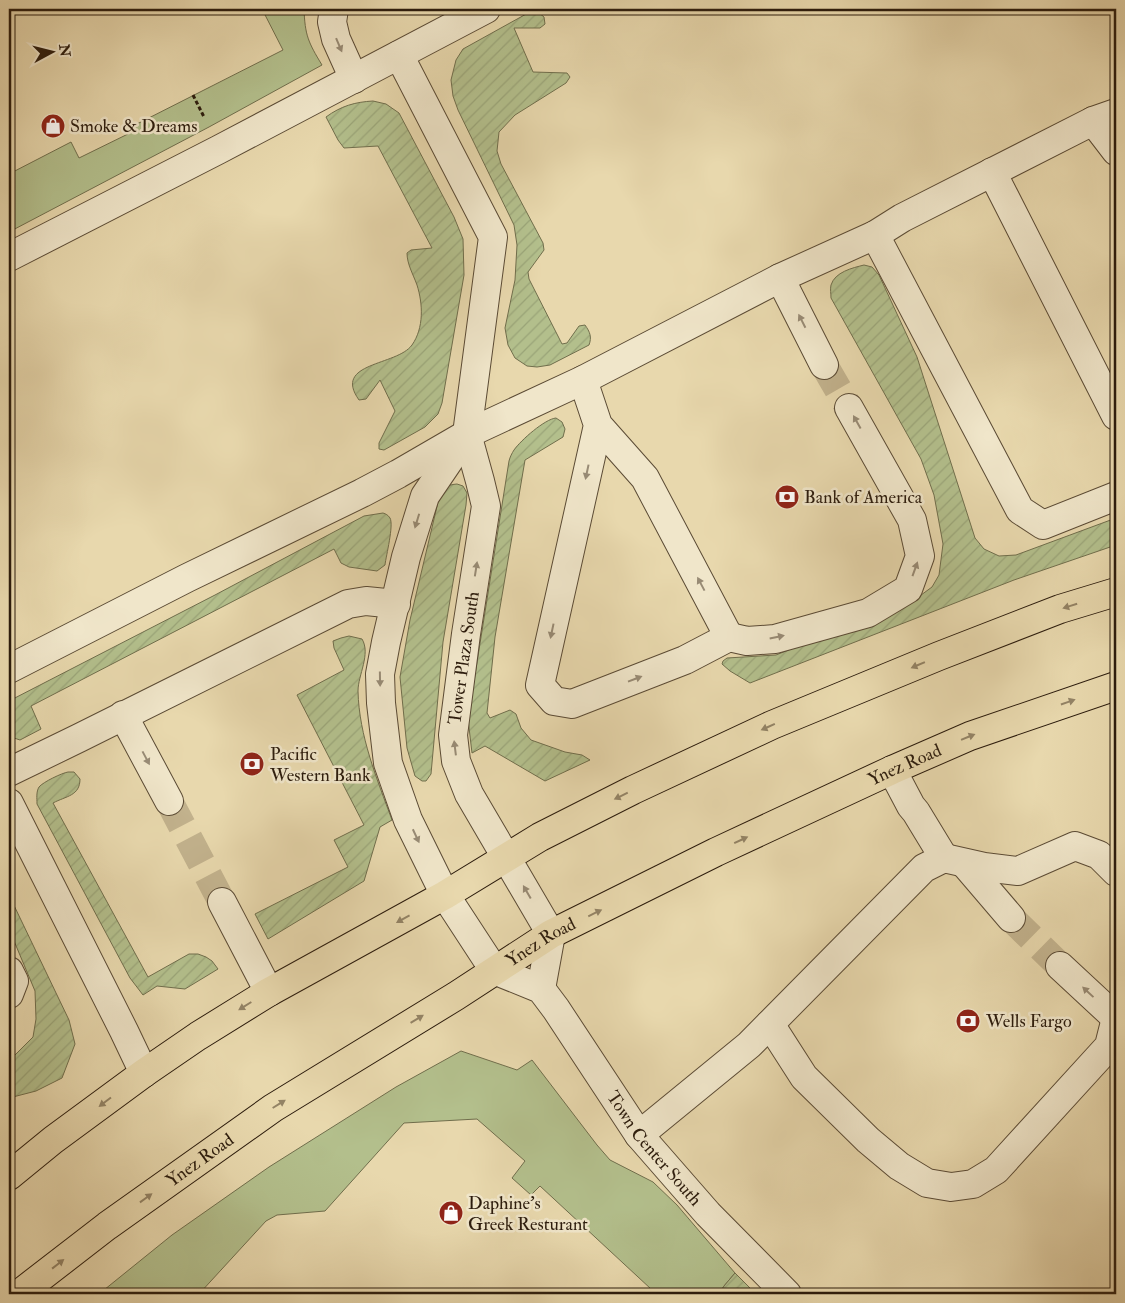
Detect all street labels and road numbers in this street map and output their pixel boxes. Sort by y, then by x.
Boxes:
street label: Tower Plaza South [443,589,485,726]
street label: Ynez Road [864,738,945,791]
street label: Ynez Road [501,912,580,972]
street label: Town Center South [602,1087,707,1211]
street label: Ynez Road [161,1128,238,1192]

